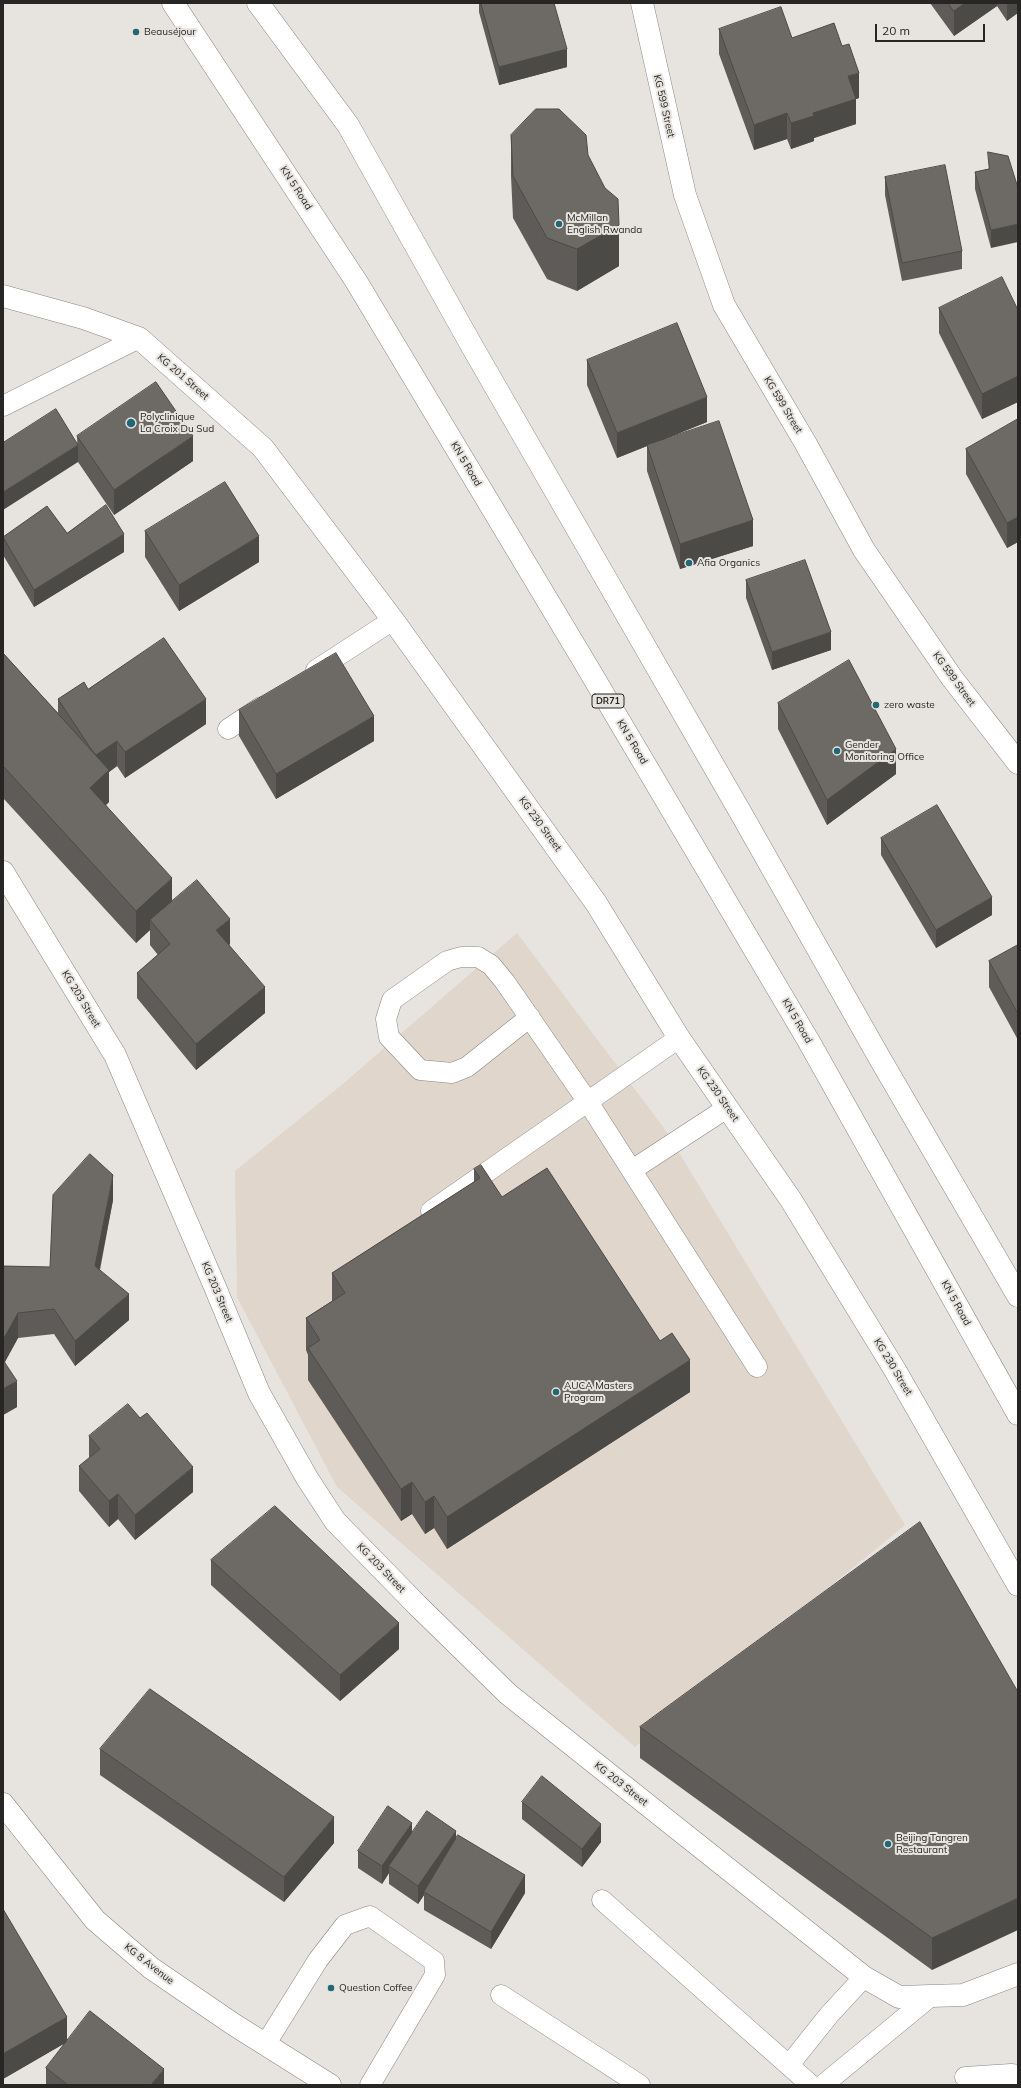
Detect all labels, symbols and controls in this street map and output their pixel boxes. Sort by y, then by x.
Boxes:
scale bar [877,16,987,42]
text: 20 m [882,23,910,38]
place label: Beauséjour [144,26,196,38]
marker: Beauséjour [131,27,141,37]
street label: KG 599 Street [651,73,677,139]
street label: KN 5 Road [277,164,315,212]
place label: McMillan English Rwanda [567,212,642,236]
marker: McMillan English Rwanda [554,219,564,229]
street label: KG 201 Street [155,351,211,403]
street label: KG 599 Street [761,374,805,436]
place label: Polyclinique La Croix Du Sud [140,411,214,434]
marker: Polyclinique La Croix Du Sud [125,417,137,429]
street label: KN 5 Road [448,440,484,488]
place label: Afia Organics [697,557,760,569]
marker: Afia Organics [684,558,694,568]
street label: KG 599 Street [930,649,978,709]
road number: DR71 [592,694,624,708]
place label: zero waste [884,699,935,711]
marker: zero waste [871,700,881,710]
street label: KN 5 Road [614,718,650,766]
place label: Gender Monitoring Office [845,739,924,762]
marker: Gender Monitoring Office [832,746,842,756]
street label: KG 230 Street [516,794,564,854]
street label: KG 203 Street [59,968,103,1030]
street label: KN 5 Road [779,997,815,1045]
street label: KG 230 Street [695,1064,741,1124]
street label: KG 203 Street [199,1260,235,1324]
street label: KN 5 Road [939,1278,973,1328]
street label: KG 230 Street [871,1336,915,1398]
place label: AUCA Masters Program [564,1380,632,1404]
marker: AUCA Masters Program [551,1387,561,1397]
street label: KG 203 Street [354,1541,408,1595]
street label: KG 203 Street [592,1759,650,1809]
place label: Beijing Tangren Restaurant [896,1832,968,1856]
marker: Beijing Tangren Restaurant [883,1839,893,1849]
street label: KG 8 Avenue [122,1941,176,1987]
place label: Question Coffee [339,1982,412,1994]
marker: Question Coffee [326,1983,336,1993]

